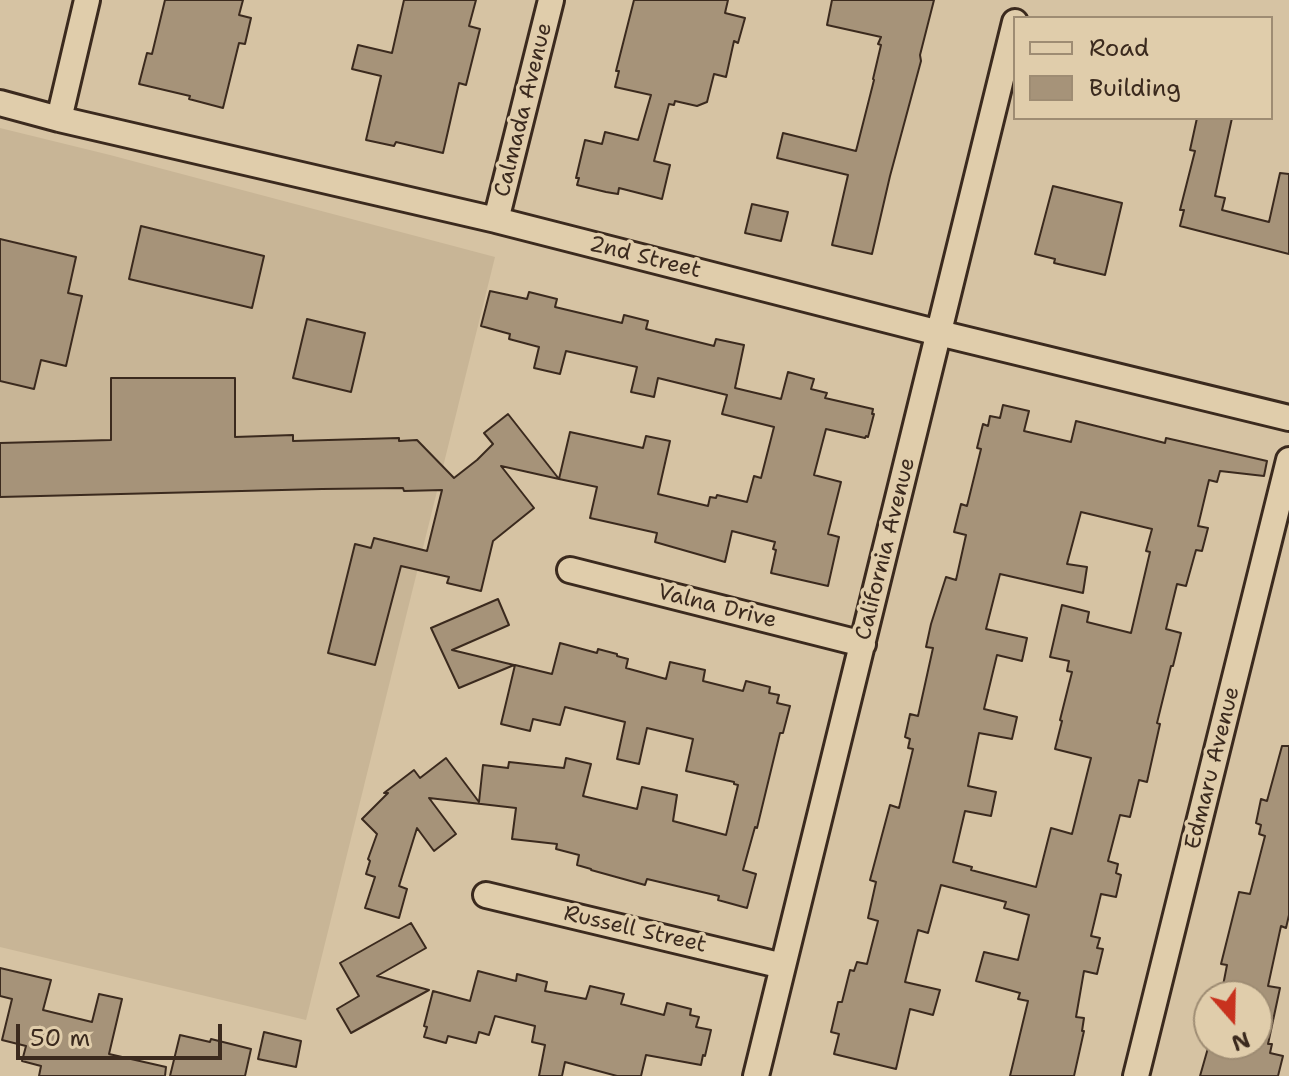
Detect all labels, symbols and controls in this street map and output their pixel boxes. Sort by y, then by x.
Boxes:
legend [1013,16,1273,120]
street label: Calmada Avenue [490,20,558,200]
text: Road [1089,32,1149,64]
text: Building [1089,72,1181,104]
street label: 2nd Street [586,231,704,285]
street label: California Avenue [851,455,921,643]
street label: Valna Drive [655,579,779,635]
street label: Edmaru Avenue [1180,684,1246,852]
street label: Russell Street [561,901,709,959]
north arrow [1193,980,1273,1060]
scale bar [20,1008,226,1058]
text: 50 m [30,1022,90,1054]
text: N [1228,1025,1254,1058]

